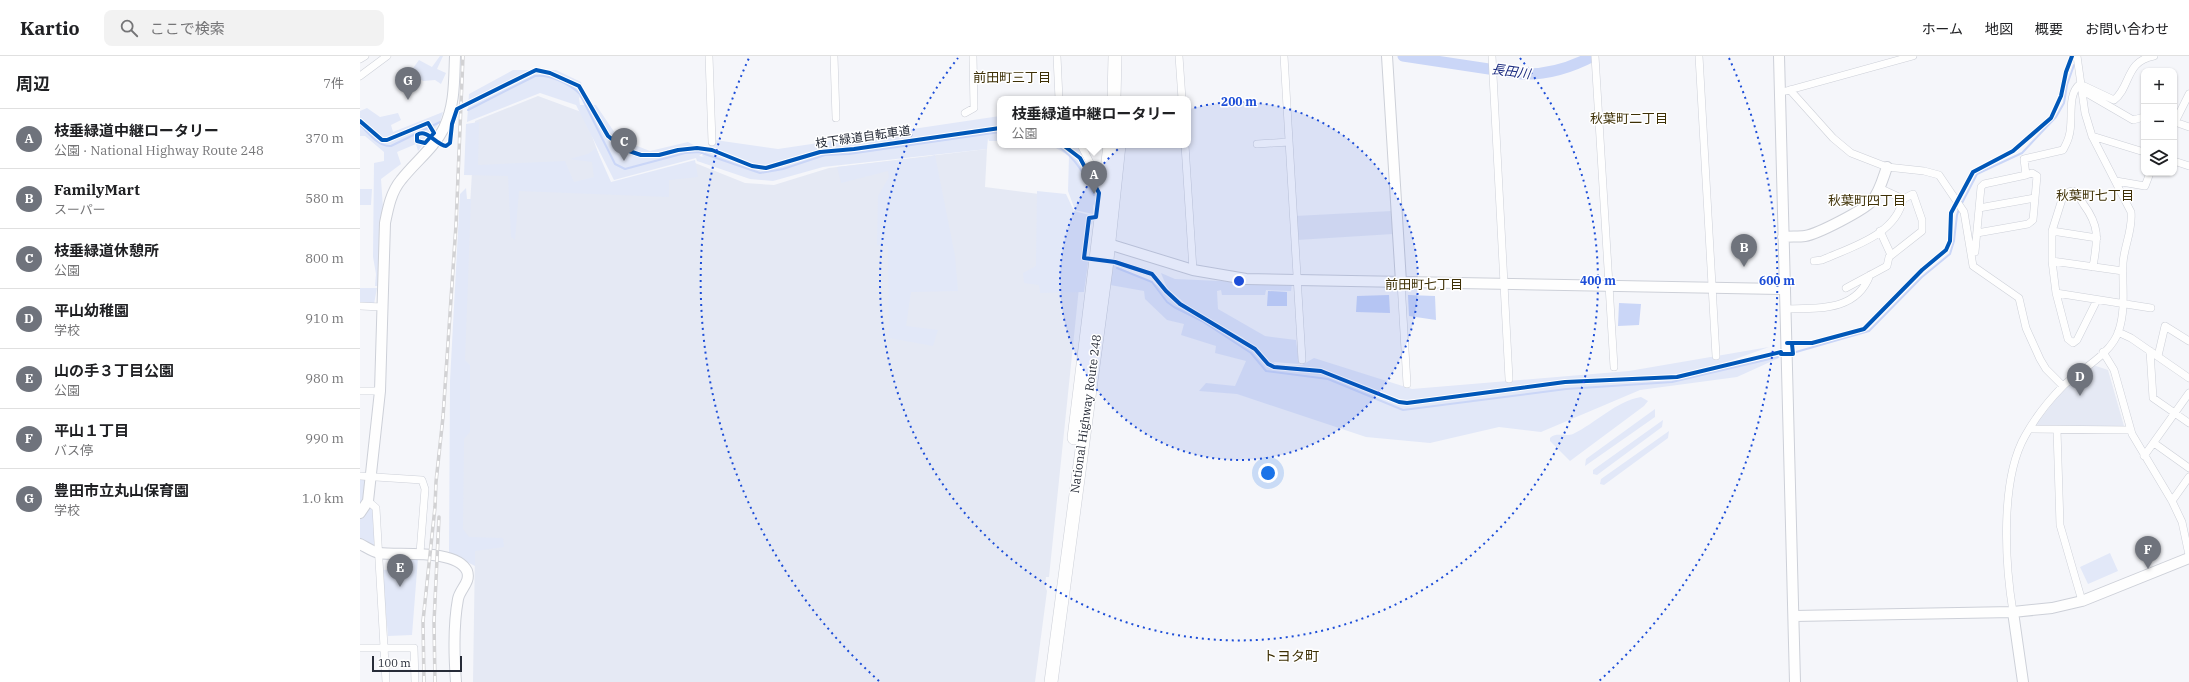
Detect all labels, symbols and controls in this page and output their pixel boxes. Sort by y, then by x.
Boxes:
search box [104,10,384,46]
text: Kartio [20,16,80,40]
icon: search [118,17,140,39]
text: ここで検索 [150,19,225,38]
text: ホーム [1921,20,1963,38]
text: 地図 [1985,20,2013,38]
text: 概要 [2035,20,2063,38]
text: お問い合わせ [2085,20,2169,38]
water label: 長田川 [1490,60,1533,83]
pin: G [395,67,421,100]
map controls [2141,68,2177,176]
button: + [2141,68,2177,104]
district label: 前田町三丁目 [973,69,1051,86]
text: 周辺 [16,73,50,95]
text: 7件 [323,75,344,92]
text: 200 m [1221,94,1257,109]
popup [997,96,1191,148]
text: 枝垂緑道中継ロータリー [1011,104,1177,123]
button: − [2141,104,2177,140]
district label: 秋葉町二丁目 [1590,110,1668,127]
text: 枝垂緑道中継ロータリー [54,121,219,140]
street label: 枝下緑道自転車道 [814,122,912,151]
text: 公園 [1011,125,1038,142]
pin: C [611,128,637,161]
text: A [24,130,34,147]
text: 370 m [305,130,344,147]
button: layers [2141,140,2177,176]
text: 公園 · National Highway Route 248 [54,142,264,159]
pin: A [1081,161,1107,194]
text: FamilyMart [54,180,140,199]
district label: 秋葉町七丁目 [2056,187,2134,204]
text: B [24,190,34,207]
text: 580 m [305,190,344,207]
district label: 秋葉町四丁目 [1828,192,1906,209]
text: スーパー [54,201,106,218]
pin: B [1731,234,1757,267]
text: 枝垂緑道休憩所 [54,241,159,260]
text: C [25,250,33,267]
text: 800 m [305,250,344,267]
text: 公園 [54,262,80,279]
text: 400 m [1580,273,1616,288]
text: 600 m [1759,273,1795,288]
centre of rings [1232,274,1246,288]
district label: 前田町七丁目 [1385,276,1463,293]
text: 平山幼稚園 [54,301,129,320]
text: D [24,310,34,327]
text: 910 m [305,310,344,327]
text: 学校 [54,322,80,339]
street label: National Highway Route 248 [1067,334,1104,494]
text: 山の手３丁目公園 [54,361,174,380]
pin: D [2067,363,2093,396]
text: E [25,370,33,387]
text: 980 m [305,370,344,387]
text: 公園 [54,382,80,399]
text: 平山１丁目 [54,421,129,440]
text: F [25,430,33,447]
text: 990 m [305,430,344,447]
text: バス停 [54,442,93,459]
your location [1258,463,1278,483]
text: 豊田市立丸山保育園 [54,481,189,500]
text: G [24,490,34,507]
text: 1.0 km [302,490,344,507]
text: 学校 [54,502,80,519]
pin: F [2135,536,2161,569]
pin: E [387,554,413,587]
district label: トヨタ町 [1263,647,1319,665]
scale bar [372,654,462,673]
text: 100 m [378,656,411,670]

